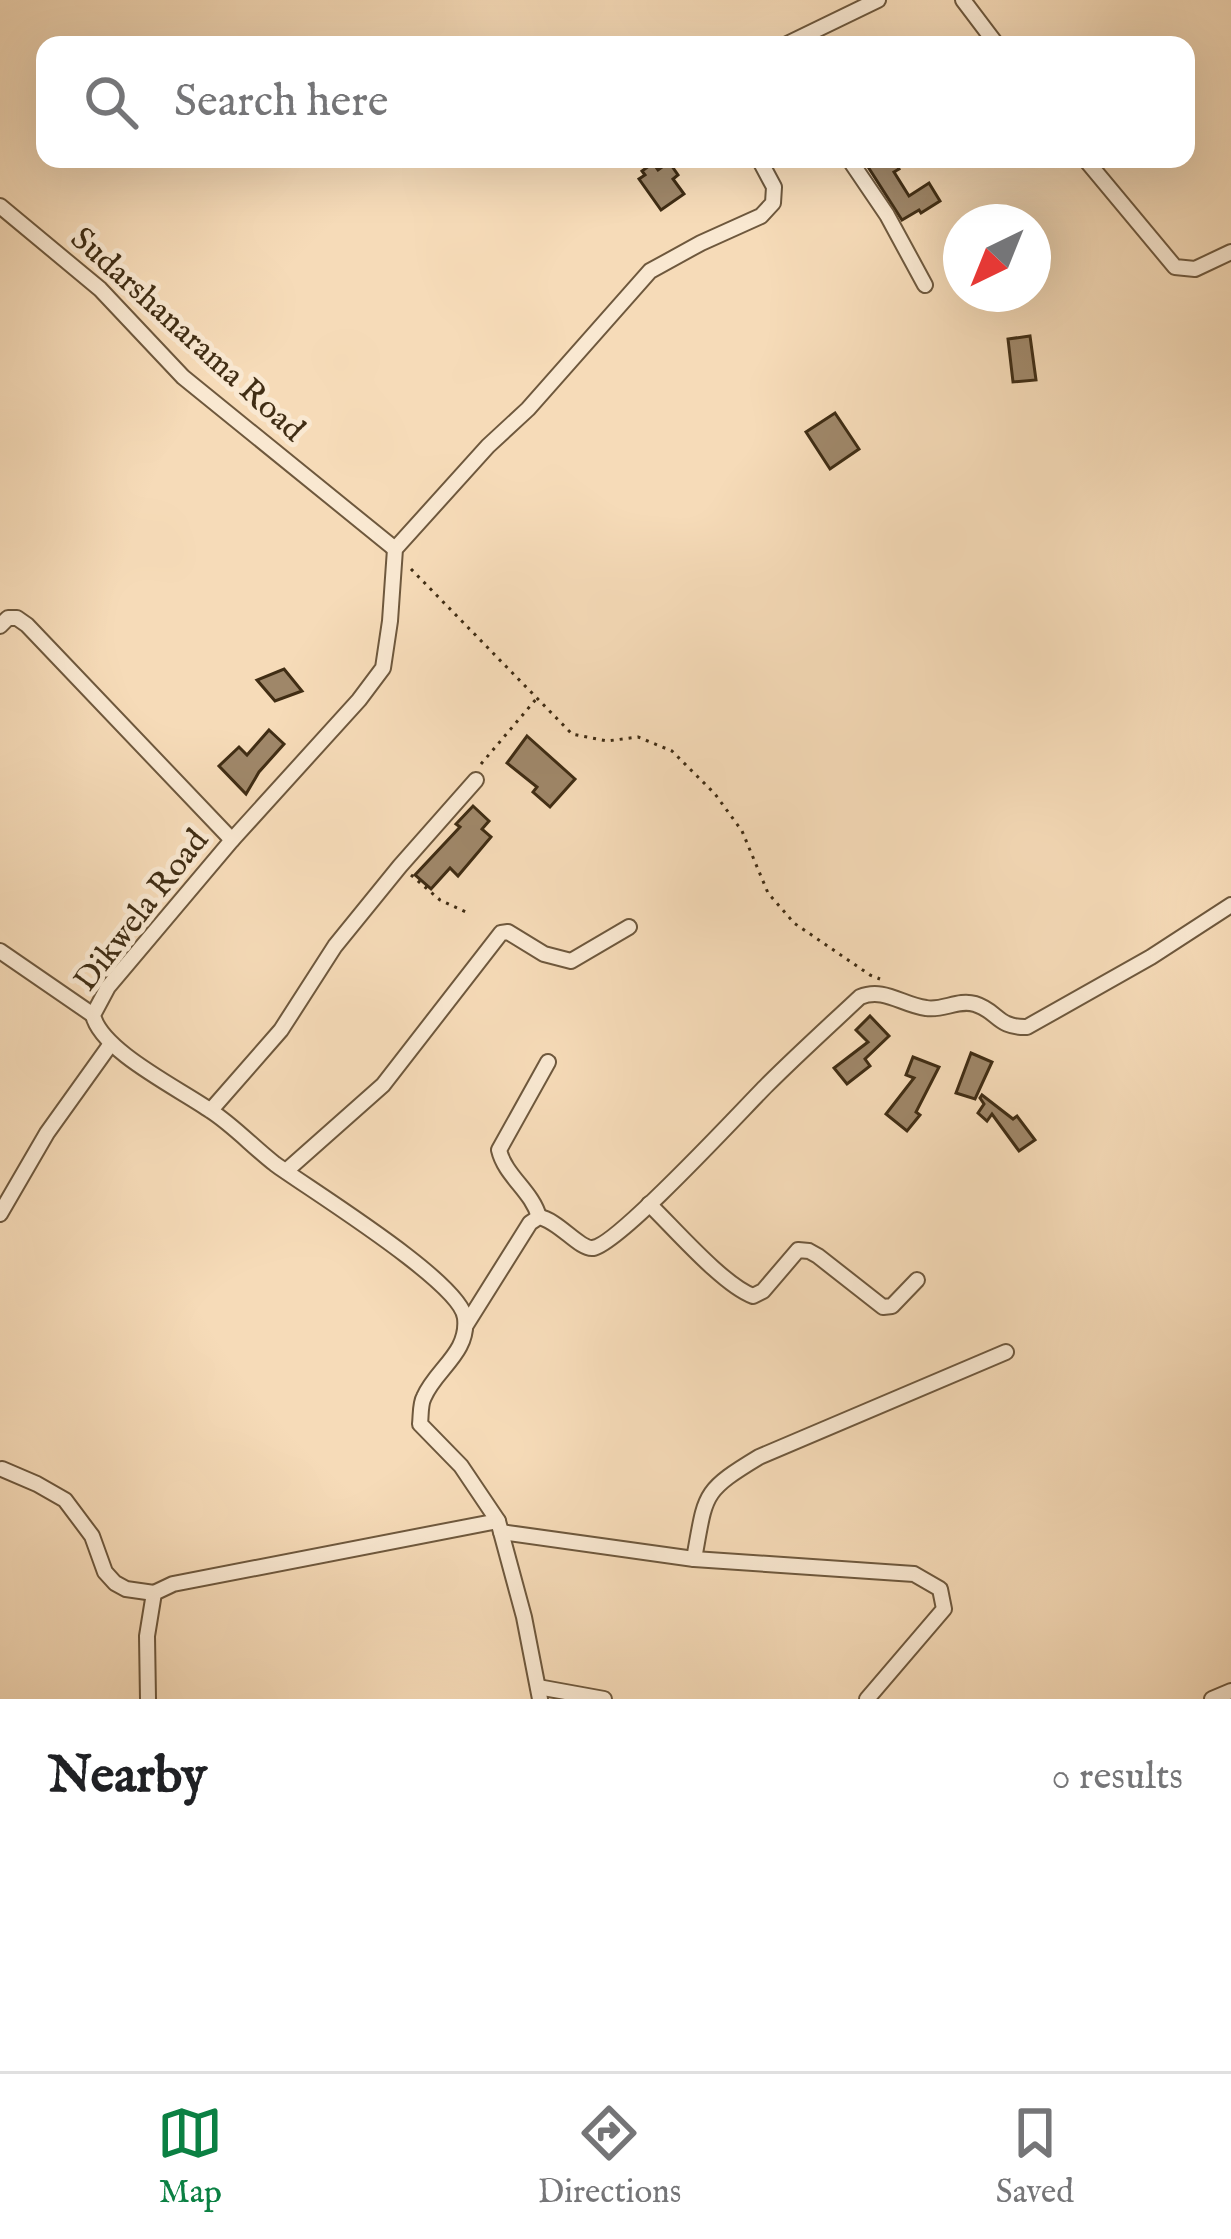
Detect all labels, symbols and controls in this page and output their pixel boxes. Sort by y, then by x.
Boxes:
search box [36,36,1195,168]
icon: search [78,69,144,135]
text: Search here [174,74,388,131]
north arrow [943,204,1051,312]
street label: Sudarshanarama Road [61,219,313,452]
street label: Dikwela Road [66,821,219,1001]
text: Nearby [48,1745,207,1810]
text: 0 results [1051,1753,1183,1802]
tab: Map [157,2100,223,2214]
tab: Directions [538,2100,681,2214]
tab: Saved [996,2100,1074,2214]

